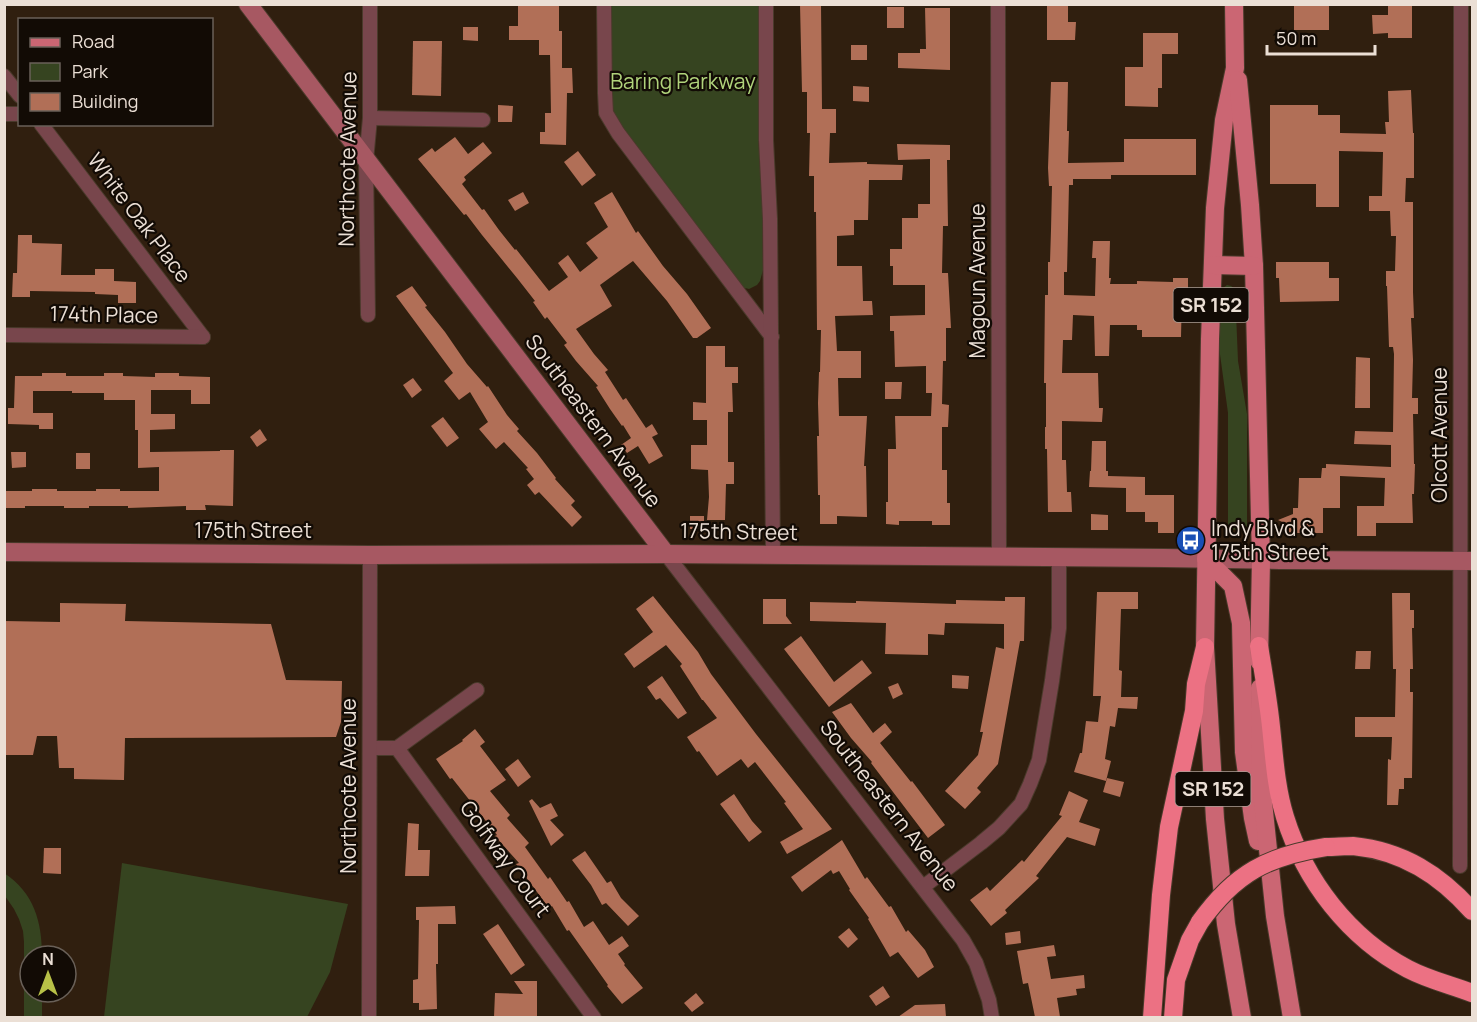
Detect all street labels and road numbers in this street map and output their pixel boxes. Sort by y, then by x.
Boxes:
street label: Northcote Avenue [331,71,363,247]
street label: White Oak Place [82,147,198,288]
street label: Magoun Avenue [963,203,991,359]
road number: SR 152 [1174,288,1248,322]
street label: 174th Place [50,299,158,329]
street label: Southeastern Avenue [519,328,668,513]
street label: Olcott Avenue [1425,367,1453,503]
street label: 175th Street [194,516,312,544]
street label: 175th Street [680,516,798,546]
street label: Northcote Avenue [334,698,362,874]
street label: Southeastern Avenue [814,714,965,897]
road number: SR 152 [1176,772,1250,806]
street label: Golfway Court [454,795,557,922]

